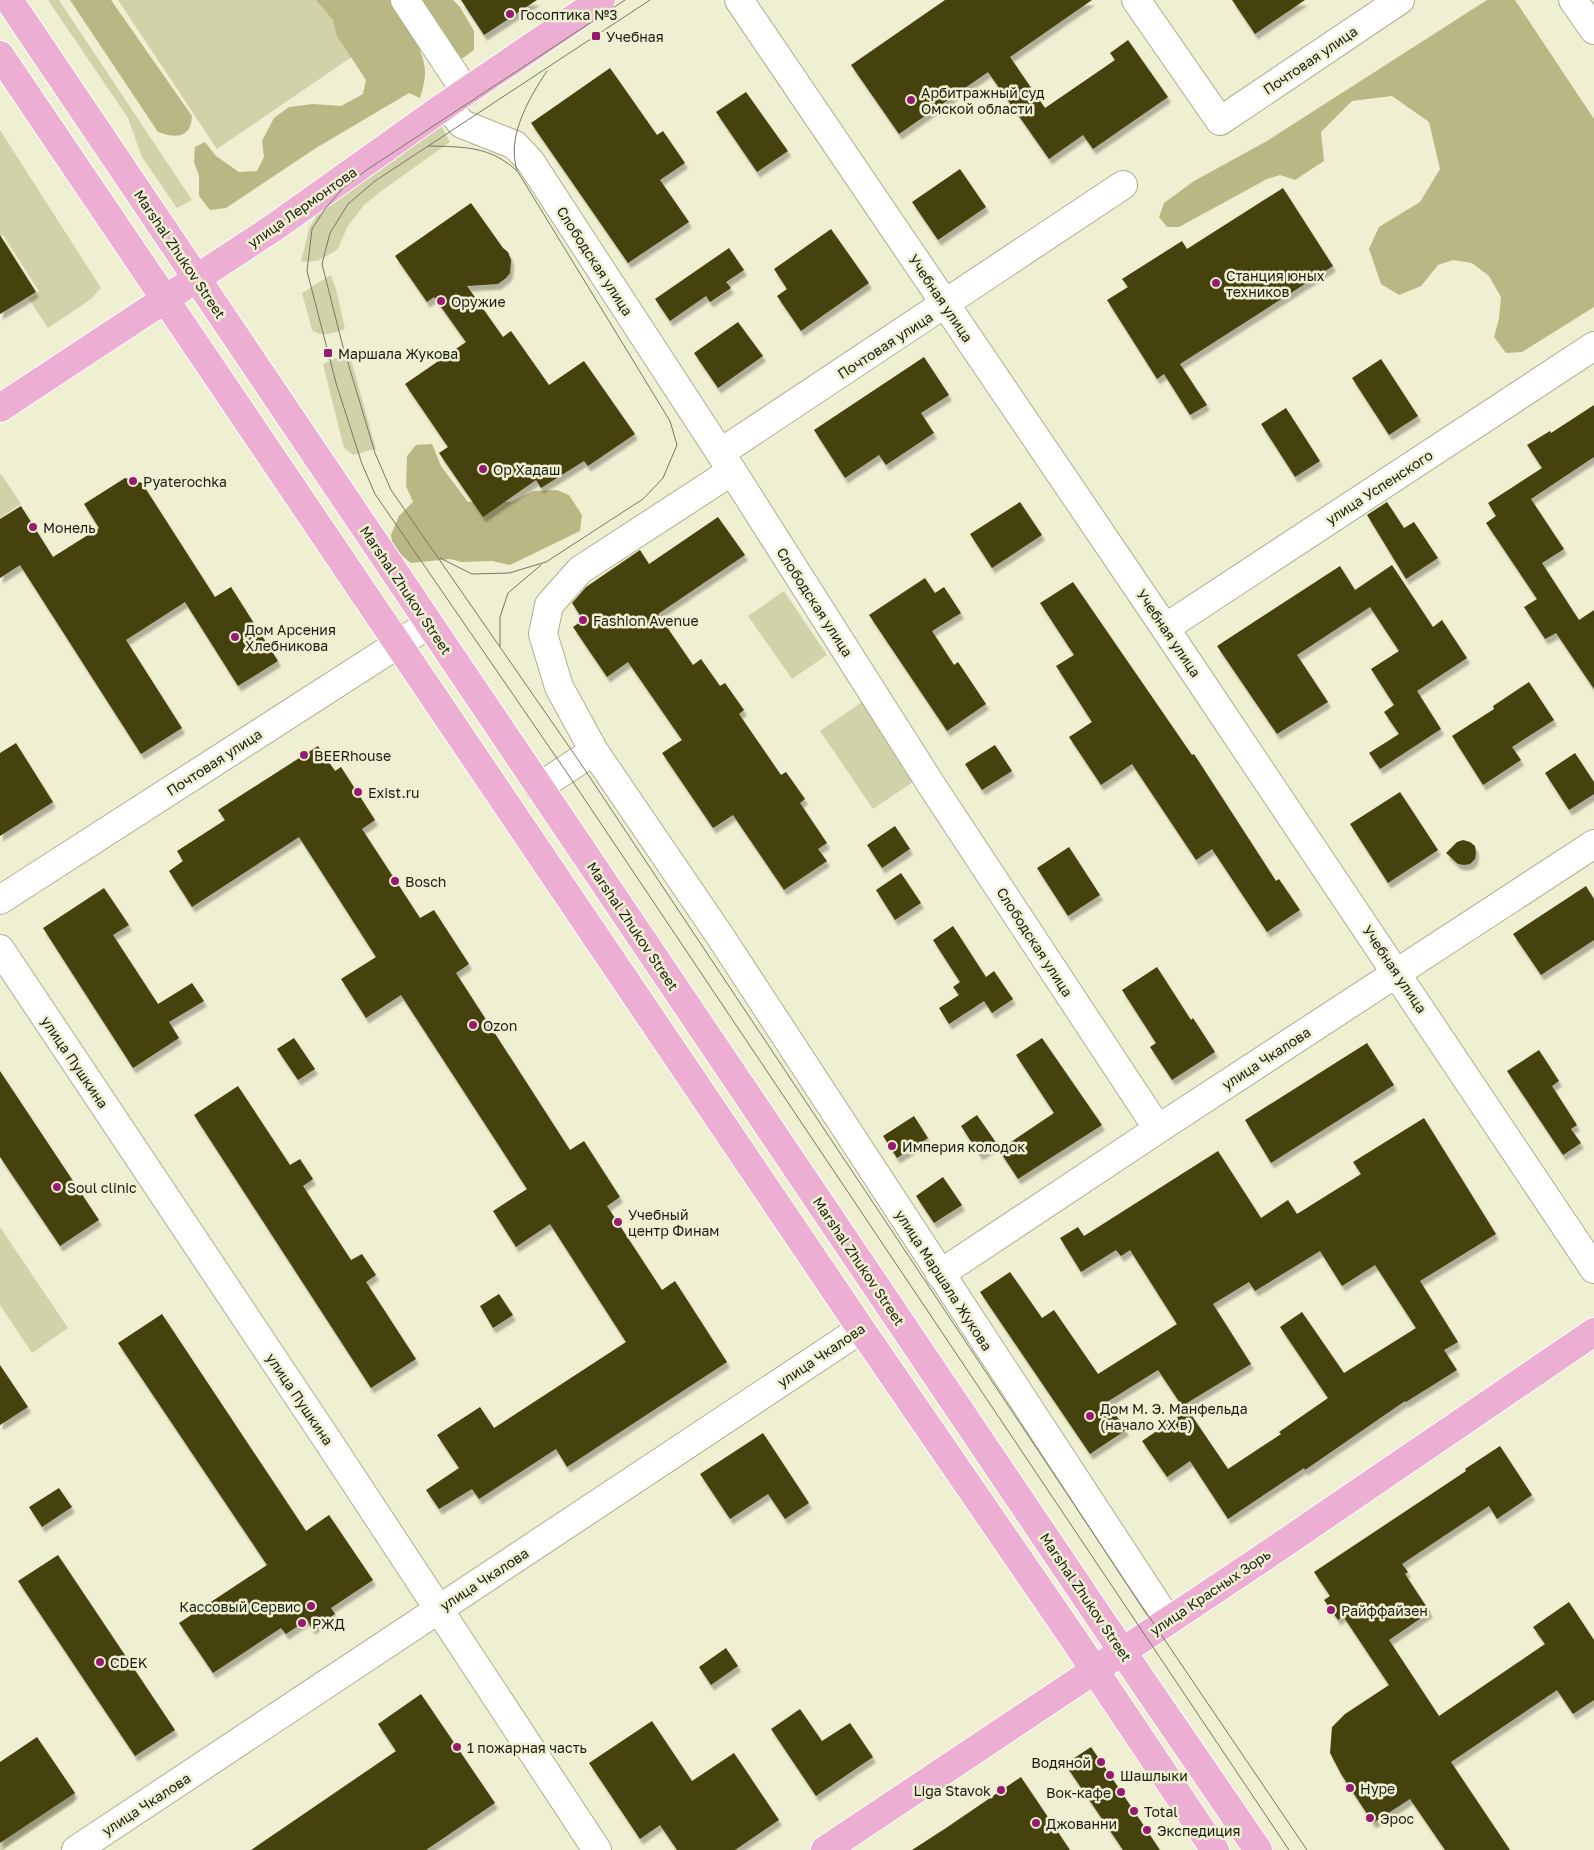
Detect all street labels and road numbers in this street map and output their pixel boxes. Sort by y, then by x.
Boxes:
street label: Почтовая улица [1260,22,1360,98]
street label: улица Лермонтова [244,163,360,251]
street label: Marshal Zhukov Street [131,187,229,321]
street label: Слободская улица [553,203,637,319]
street label: Учебная улица [905,251,977,345]
street label: Почтовая улица [834,308,936,382]
street label: улица Успенского [1322,446,1436,528]
street label: Marshal Zhukov Street [357,523,455,657]
street label: Слободская улица [773,544,857,660]
street label: Учебная улица [1133,586,1205,680]
street label: Почтовая улица [163,725,265,799]
street label: Marshal Zhukov Street [584,859,682,993]
street label: Слободская улица [993,884,1077,1000]
street label: Учебная улица [1359,922,1431,1016]
street label: улица Пушкина [38,1013,112,1111]
street label: улица Чкалова [1219,1023,1313,1093]
street label: Marshal Zhukov Street [810,1194,908,1328]
street label: улица Маршала Жукова [892,1206,996,1354]
street label: улица Чкалова [774,1319,868,1391]
street label: улица Пушкина [263,1350,337,1448]
street label: Marshal Zhukov Street [1037,1530,1135,1664]
street label: улица Чкалова [437,1544,531,1614]
street label: улица Красных Зорь [1146,1545,1274,1639]
street label: улица Чкалова [99,1769,193,1839]

